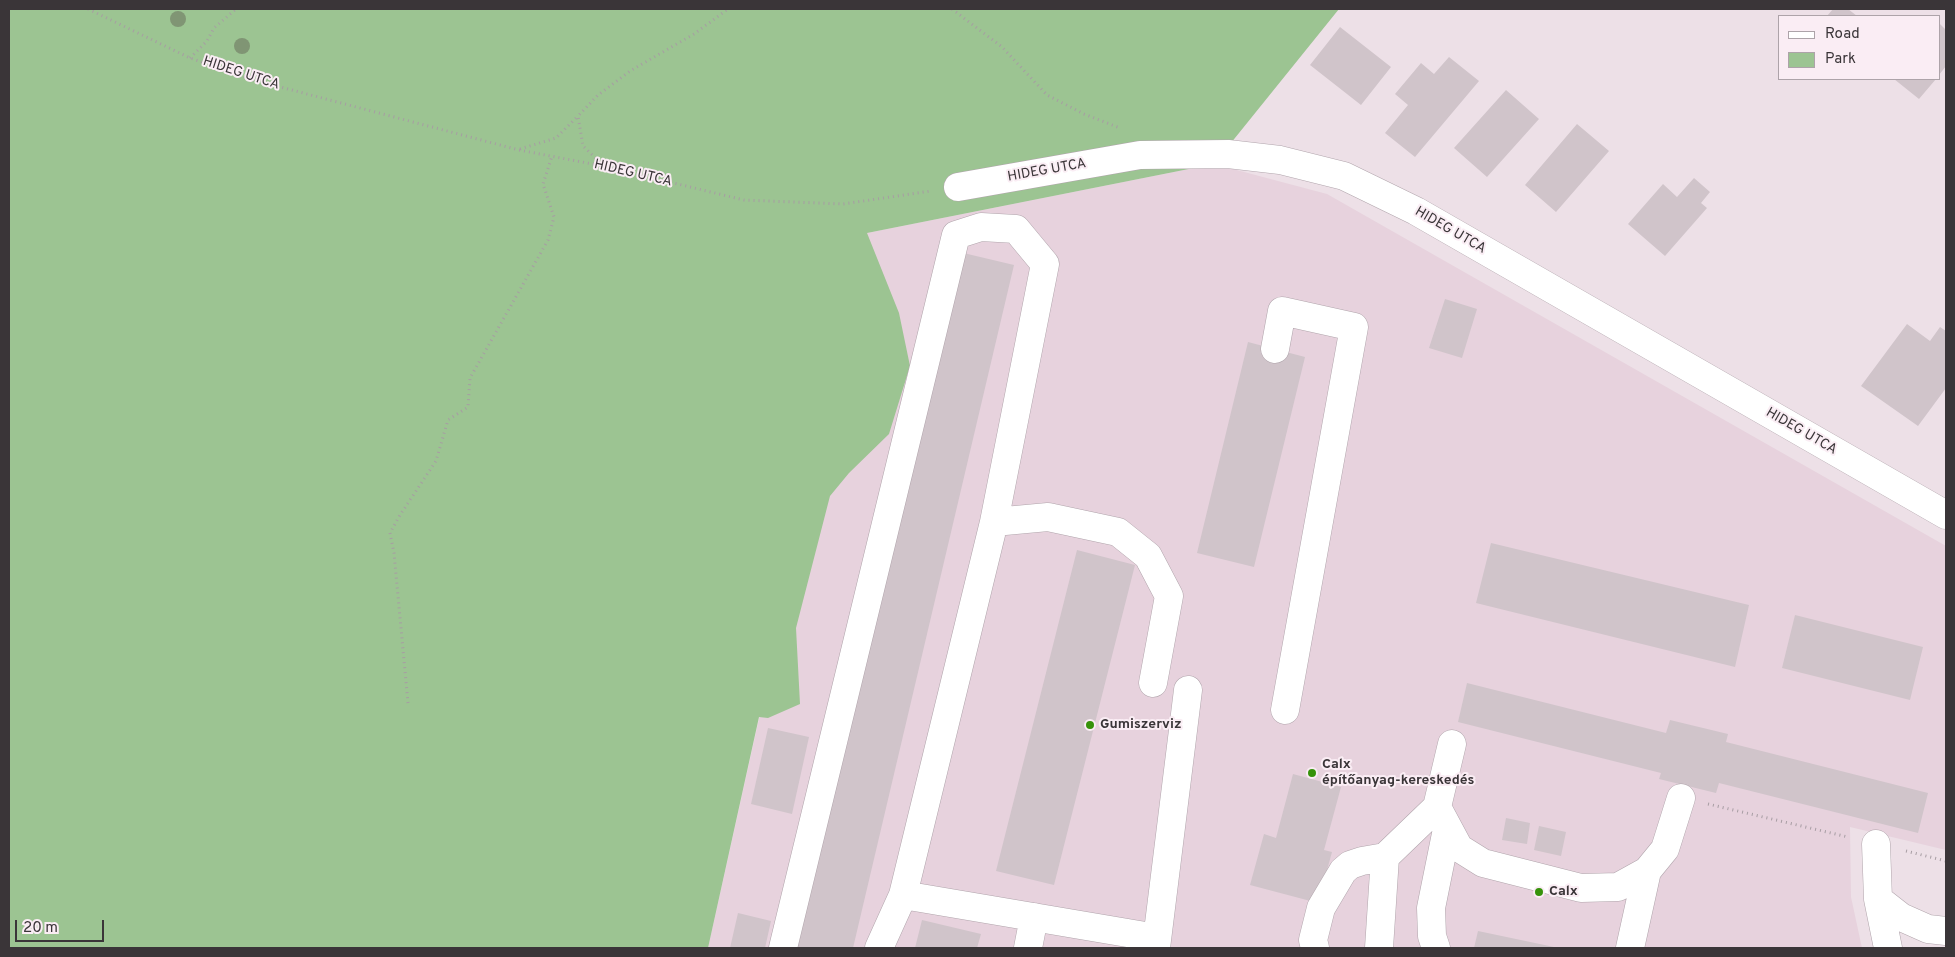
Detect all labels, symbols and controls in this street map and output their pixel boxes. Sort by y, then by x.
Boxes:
legend [1778,15,1940,80]
text: Road [1825,25,1860,44]
text: Park [1825,50,1856,69]
street label: HIDEG UTCA [201,54,281,94]
street label: HIDEG UTCA [1006,156,1088,186]
street label: HIDEG UTCA [592,157,674,191]
street label: HIDEG UTCA [1411,204,1489,258]
street label: HIDEG UTCA [1762,405,1840,459]
place label: Gumiszerviz [1100,717,1181,733]
marker: Gumiszerviz [1084,719,1096,731]
place label: Calx építőanyag-kereskedés [1322,757,1474,790]
marker: Calx építőanyag-kereskedés [1306,767,1318,779]
place label: Calx [1549,884,1578,900]
marker: Calx [1533,886,1545,898]
scale bar [18,910,106,942]
text: 20 m [23,919,58,938]

